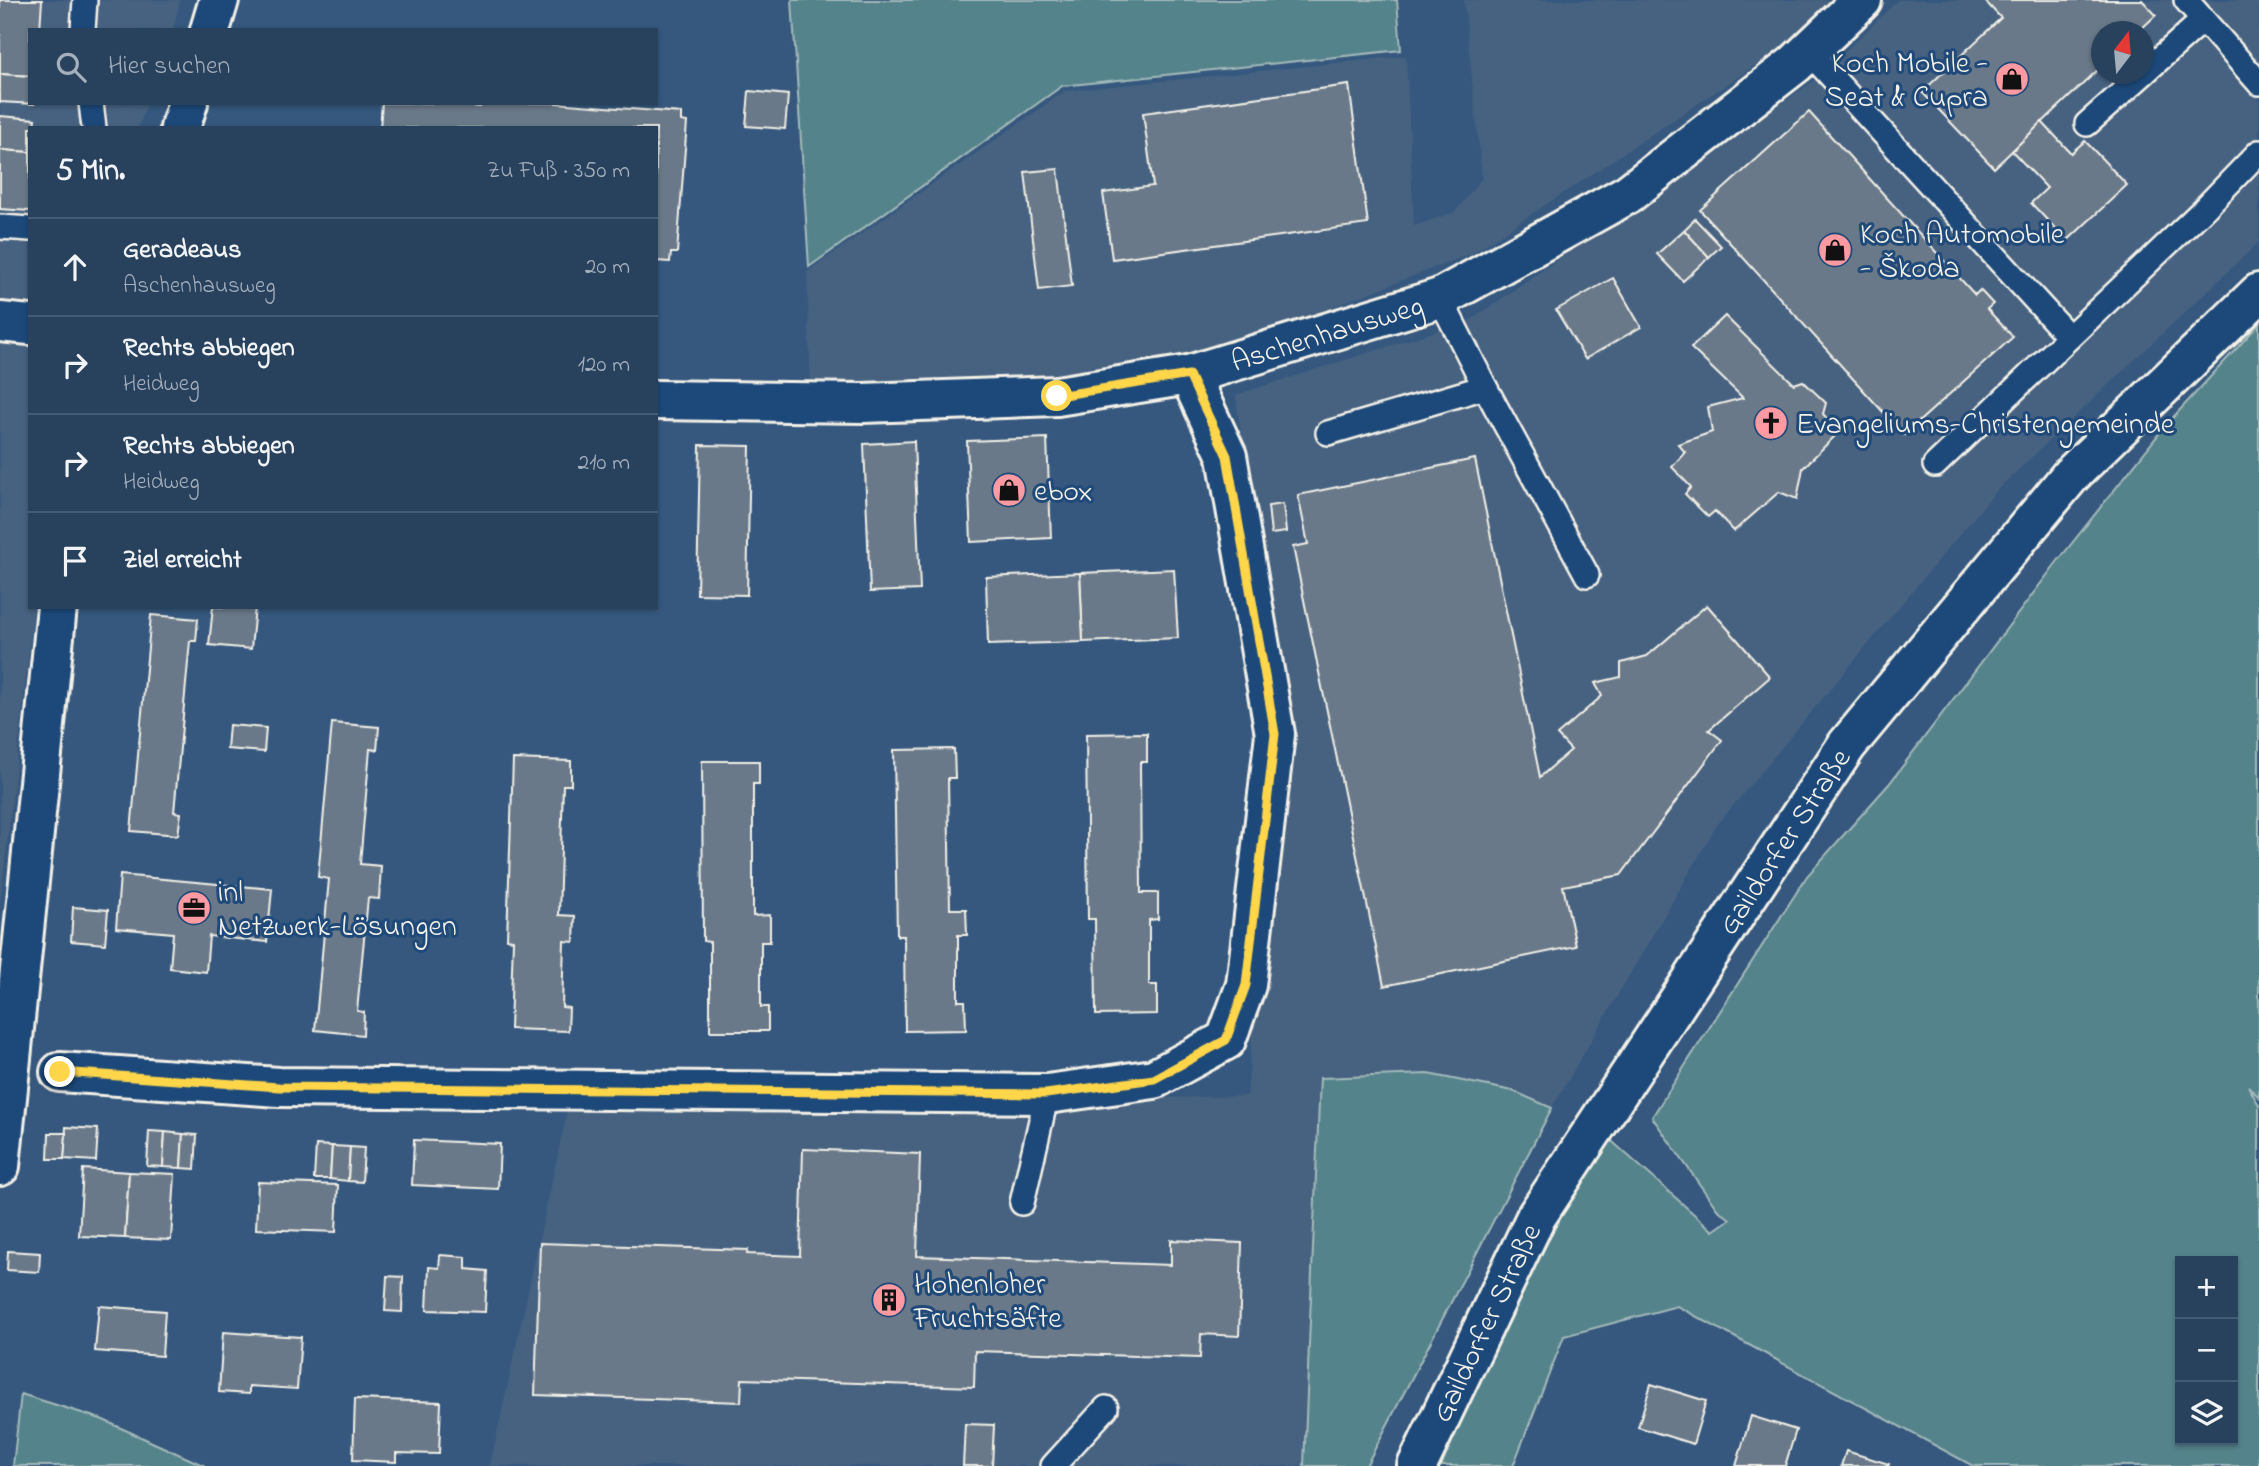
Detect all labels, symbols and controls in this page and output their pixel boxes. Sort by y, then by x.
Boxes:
north arrow [2091,21,2154,84]
search box [28,28,658,105]
place label: Koch Mobile - Seat & Cupra [1825,43,1988,121]
icon: search [52,48,90,86]
text: Hier suchen [108,48,230,86]
shop icon: Koch Mobile - Seat & Cupra [1993,60,2031,98]
text: 5 Min. [56,150,125,194]
text: Zu Fuß · 350 m [487,155,630,188]
place label: Koch Automobile - Škoda [1860,214,2065,292]
shop icon: Koch Automobile - Škoda [1816,231,1854,269]
text: Geradeaus [123,232,241,270]
icon: ahead [56,248,94,286]
text: 20 m [585,251,630,284]
text: Aschenhausweg [123,270,276,303]
street label: Aschenhausweg [1226,285,1429,386]
text: Rechts abbiegen [123,330,295,368]
icon: right [56,346,94,384]
text: 120 m [578,349,630,382]
text: Heidweg [123,368,199,401]
route start [1041,380,1072,411]
church icon: Evangeliums-Christengemeinde [1752,404,1790,442]
place label: Evangeliums-Christengemeinde [1796,404,2175,448]
text: Rechts abbiegen [123,428,295,466]
icon: right [56,444,94,482]
text: 210 m [578,447,630,480]
text: Heidweg [123,466,199,499]
shop icon: ebox [990,471,1028,509]
place label: ebox [1034,471,1092,515]
icon: arrive [56,542,94,580]
text: Ziel erreicht [123,542,242,580]
street label: Gaildorfer Straße [1708,740,1864,945]
place label: inl Netzwerk-Lösungen [218,872,457,950]
office icon: inl Netzwerk-Lösungen [175,889,213,927]
route end [44,1056,75,1087]
street label: Gaildorfer Straße [1422,1217,1555,1431]
map controls [2175,1256,2238,1445]
button: + [2175,1256,2238,1319]
place label: Hohenloher Fruchtsäfte [913,1264,1062,1342]
building icon: Hohenloher Fruchtsäfte [870,1281,908,1319]
button: − [2175,1319,2238,1382]
button: layers [2175,1382,2238,1445]

